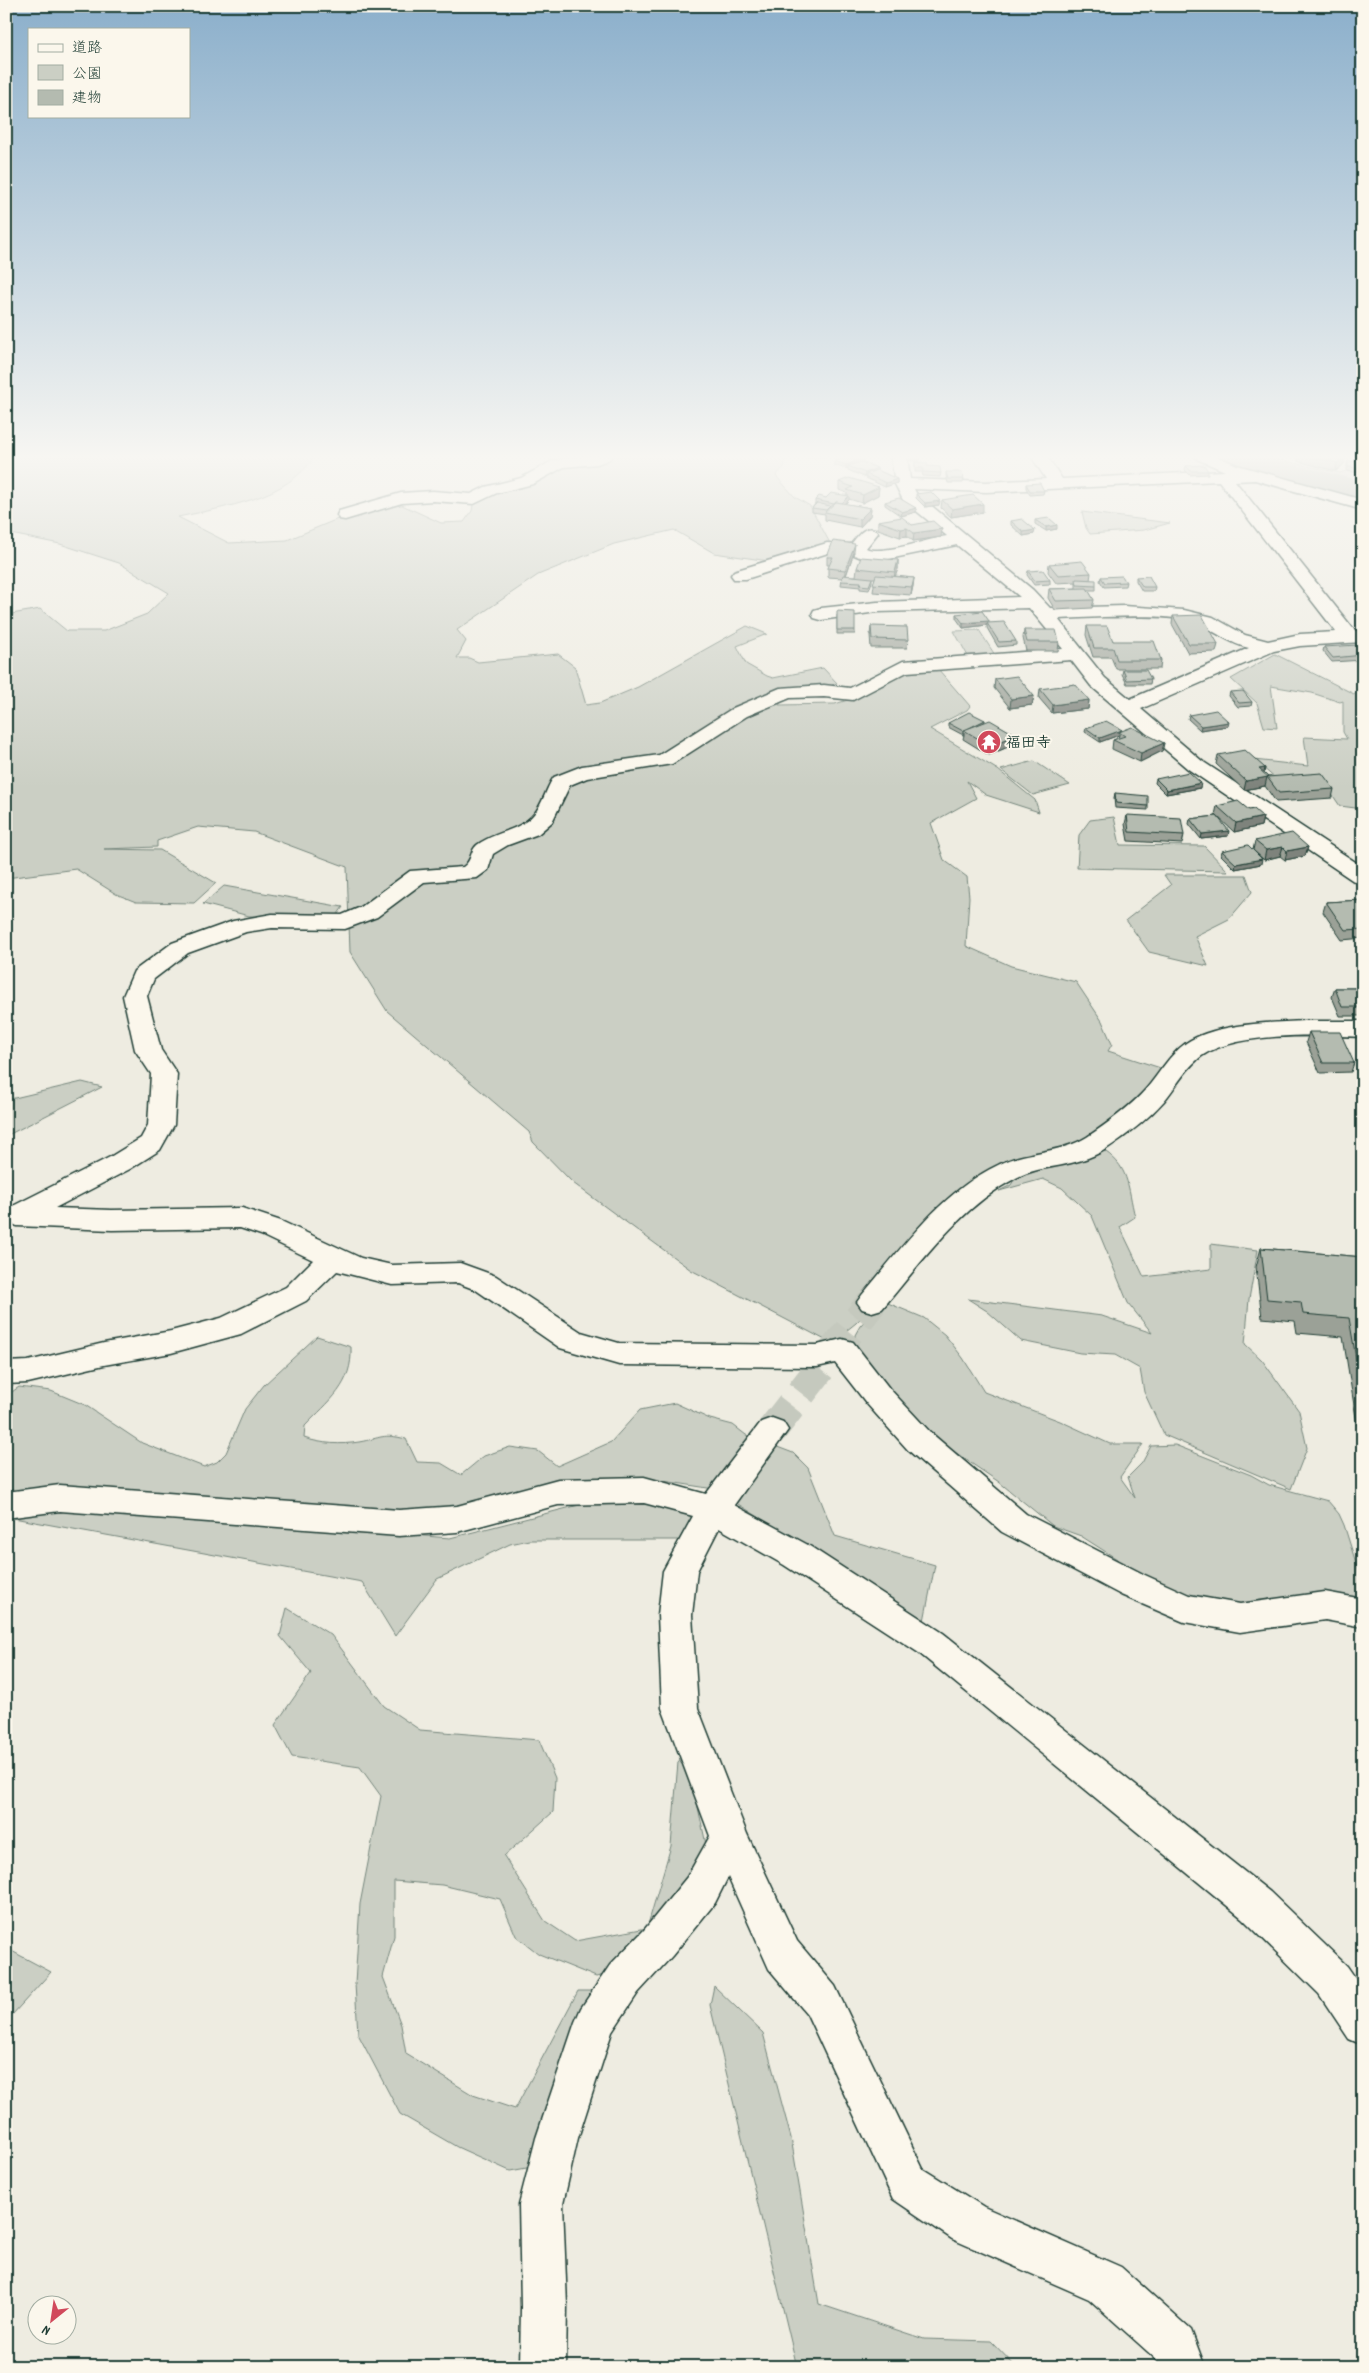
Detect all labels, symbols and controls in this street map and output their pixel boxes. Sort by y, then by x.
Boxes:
legend [28,28,190,118]
text: 道路 [72,38,102,60]
text: 公園 [72,64,102,86]
text: 建物 [72,88,102,110]
temple icon: 福田寺 [976,729,1002,755]
place label: 福田寺 [1006,733,1051,755]
north arrow [28,2296,78,2346]
text: N [38,2319,54,2340]

